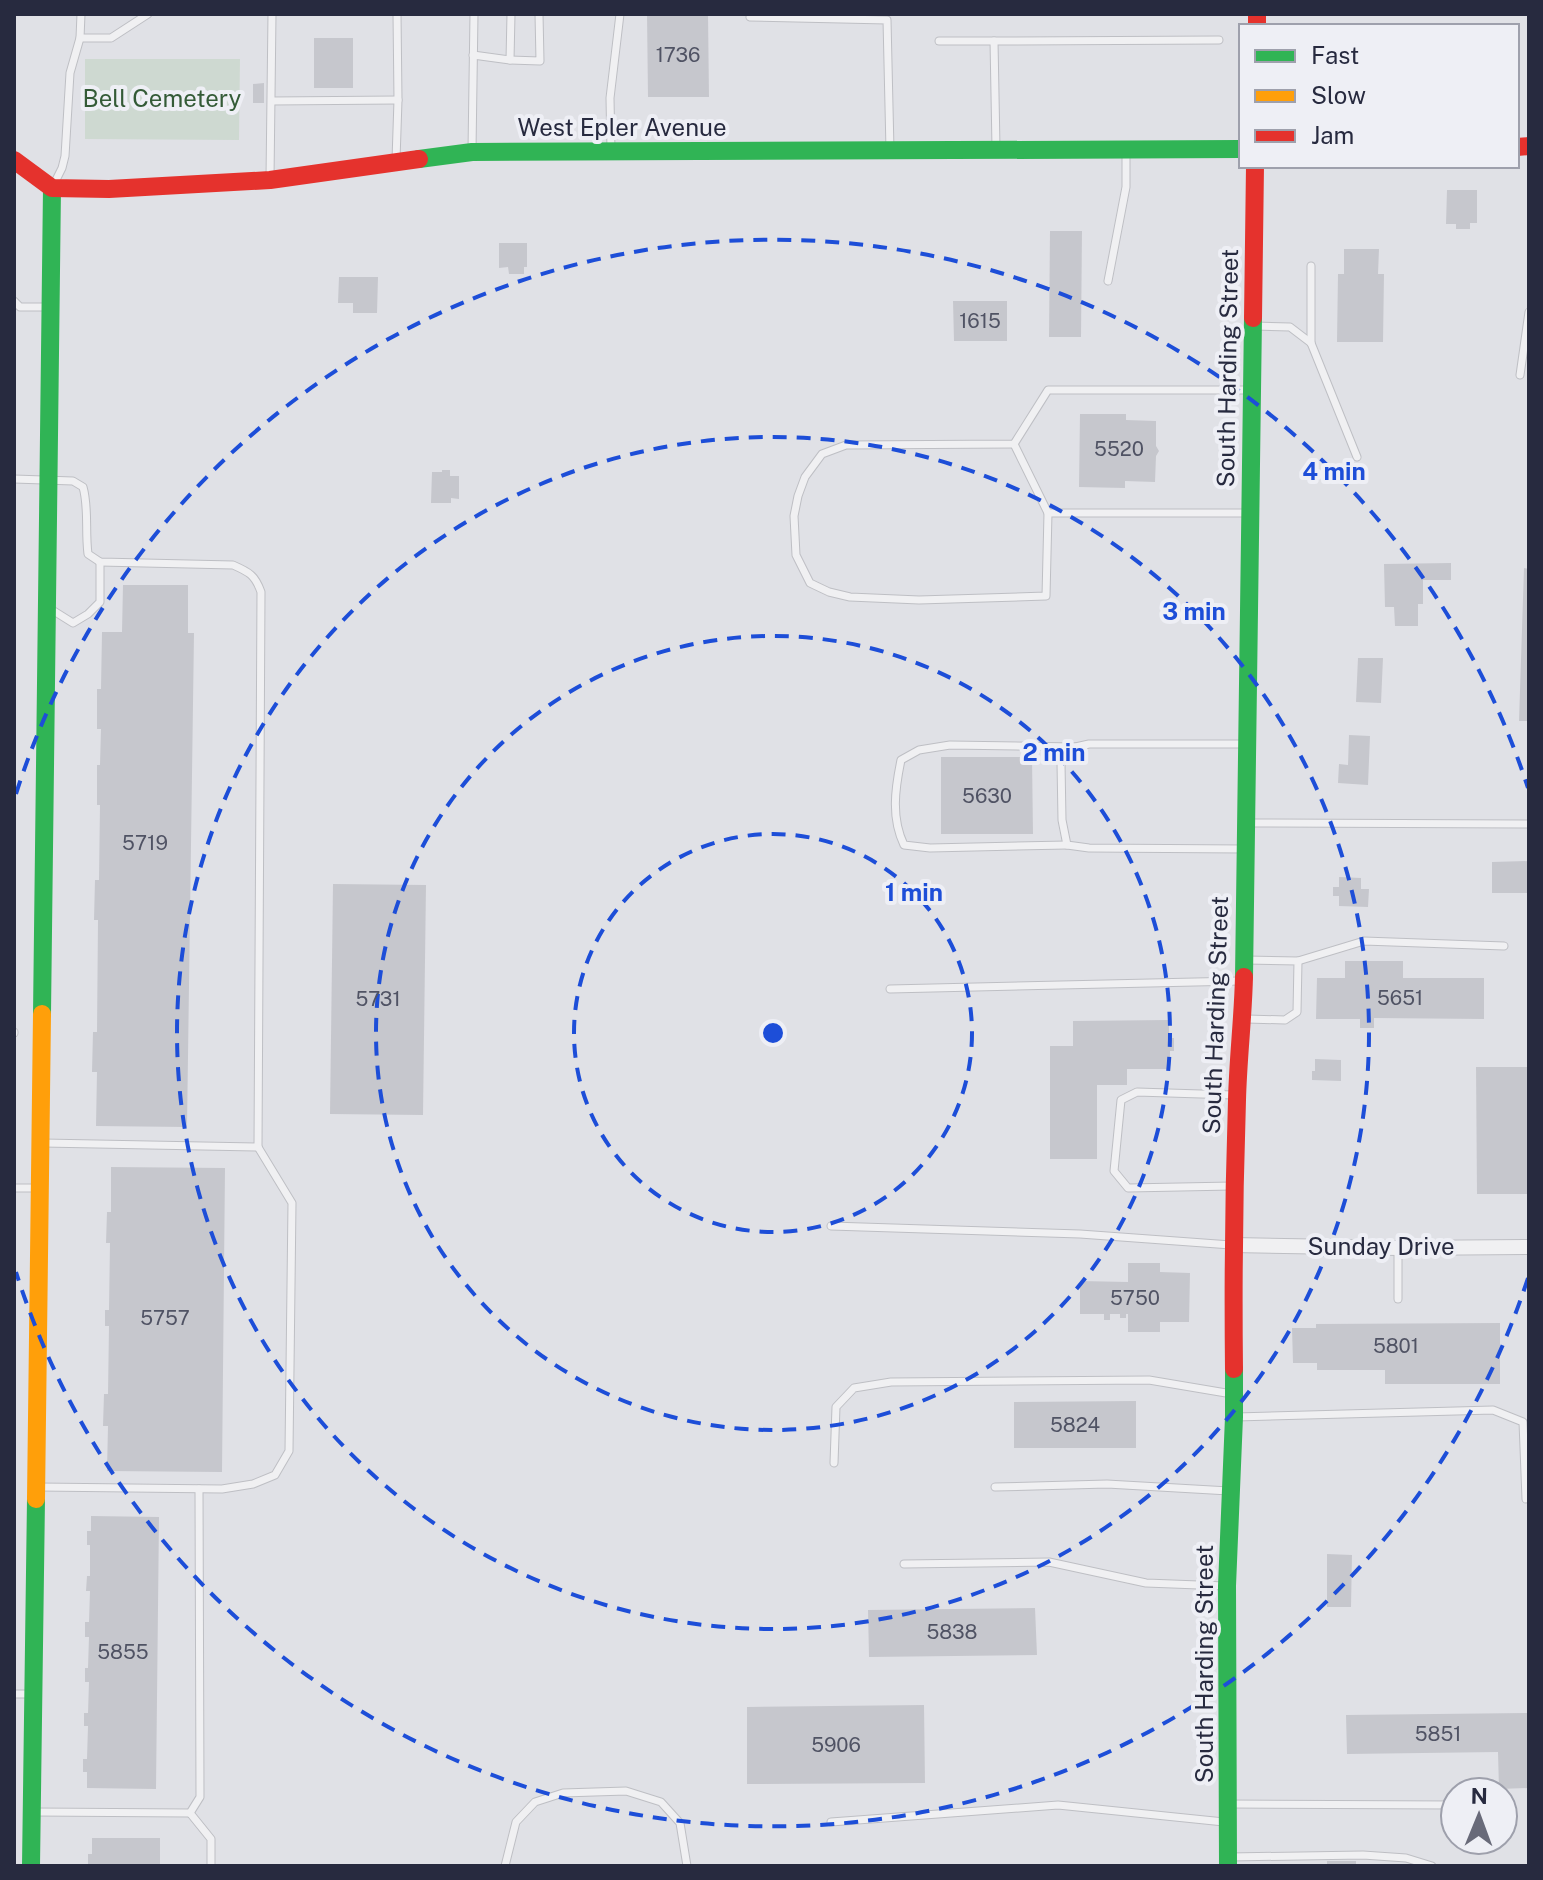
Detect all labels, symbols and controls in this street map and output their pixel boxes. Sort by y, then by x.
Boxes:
legend [1239,24,1519,168]
text: Fast [1311,41,1359,69]
house number: 1736 [656,43,700,67]
text: Slow [1311,81,1366,109]
park label: Bell Cemetery [83,84,242,112]
street label: West Epler Avenue [517,113,727,141]
text: Jam [1311,121,1354,149]
street label: South Harding Street [1211,248,1243,488]
house number: 1615 [959,309,1001,333]
house number: 5520 [1094,437,1144,461]
text: 4 min [1302,457,1366,485]
text: 3 min [1162,597,1226,625]
text: 2 min [1023,738,1085,766]
house number: 5630 [962,784,1012,808]
house number: 5719 [122,831,168,855]
text: 1 min [885,878,943,906]
street label: South Harding Street [1197,895,1233,1135]
house number: 5651 [1377,986,1423,1010]
house number: 5731 [355,987,401,1011]
centre of rings [759,1019,787,1047]
street label: Sunday Drive [1307,1232,1455,1260]
house number: 5750 [1110,1286,1160,1310]
house number: 5757 [140,1306,190,1330]
house number: 5801 [1373,1334,1419,1358]
house number: 5824 [1050,1413,1100,1437]
street label: South Harding Street [1190,1545,1218,1783]
house number: 5838 [926,1620,978,1644]
house number: 5855 [97,1640,149,1664]
house number: 5851 [1415,1722,1461,1746]
house number: 5906 [811,1733,861,1757]
north arrow [1439,1776,1519,1856]
text: N [1471,1783,1488,1809]

